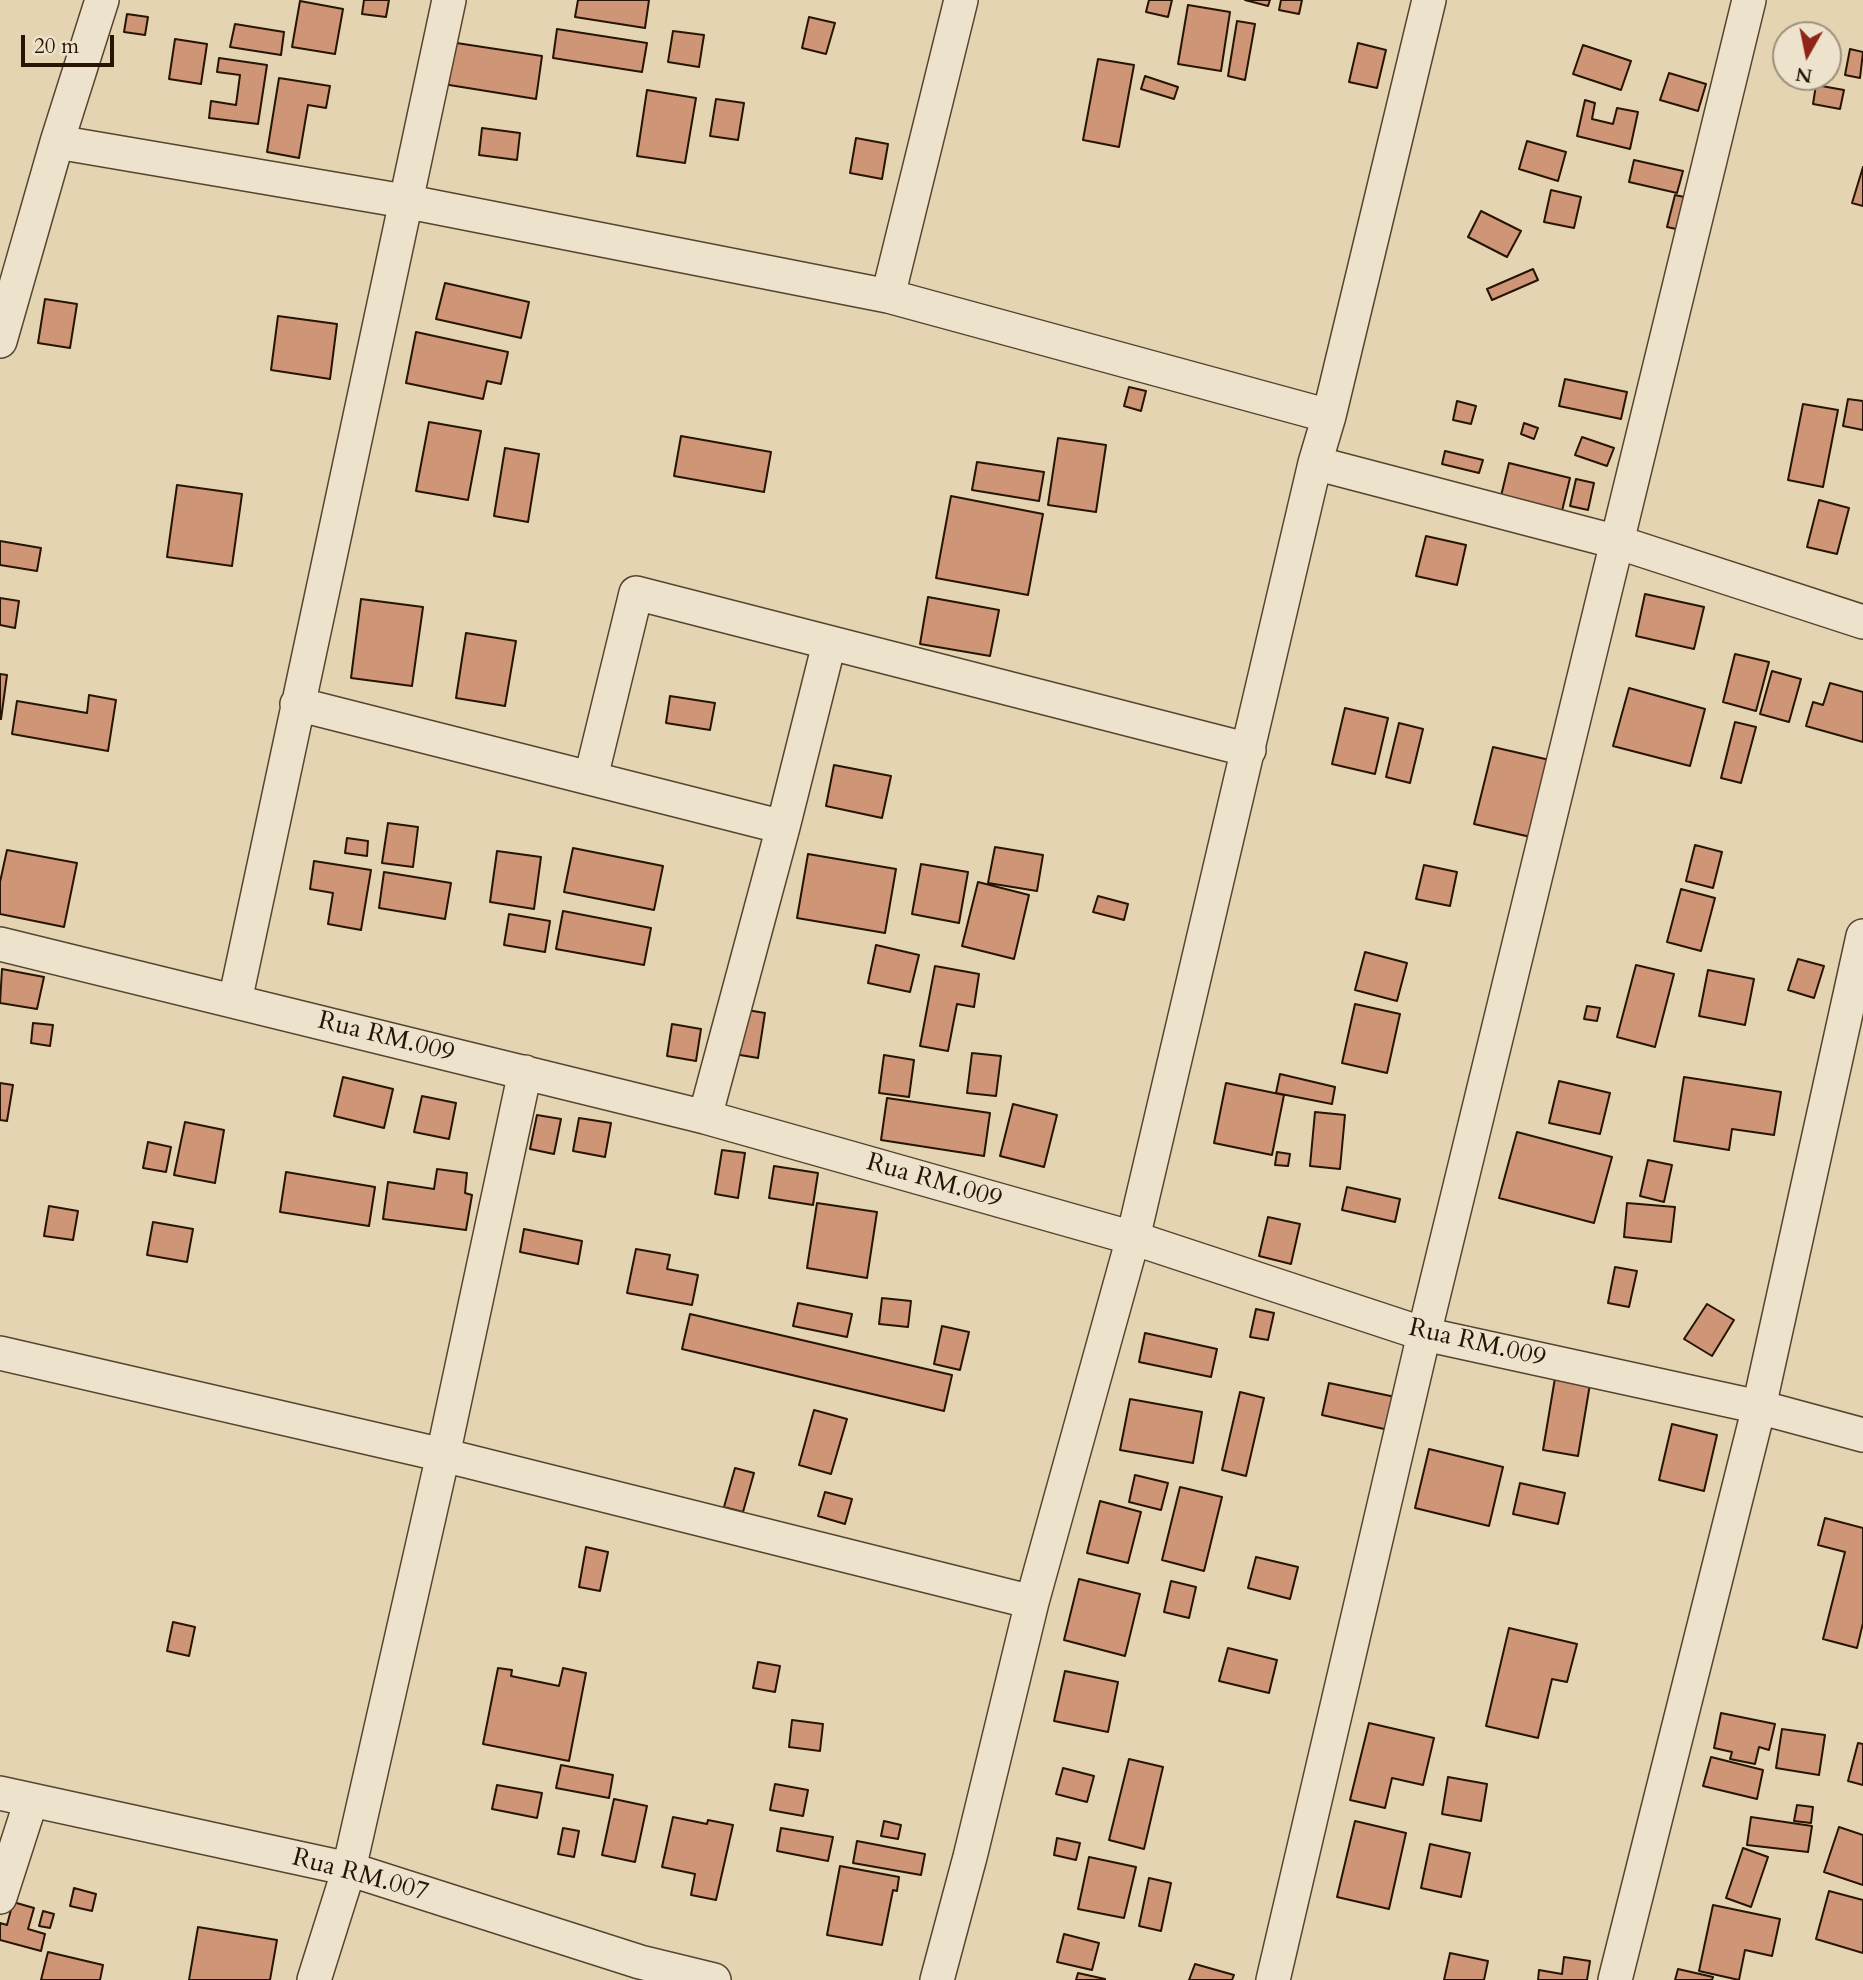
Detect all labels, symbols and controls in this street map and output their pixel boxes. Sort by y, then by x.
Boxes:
scale bar [24,21,117,65]
north arrow [1772,21,1842,91]
text: 20 m [34,32,79,61]
text: N [1794,61,1814,89]
street label: Rua RM.009 [315,1006,457,1070]
street label: Rua RM.009 [863,1148,1005,1216]
street label: Rua RM.009 [1405,1313,1549,1375]
street label: Rua RM.007 [289,1843,431,1909]

